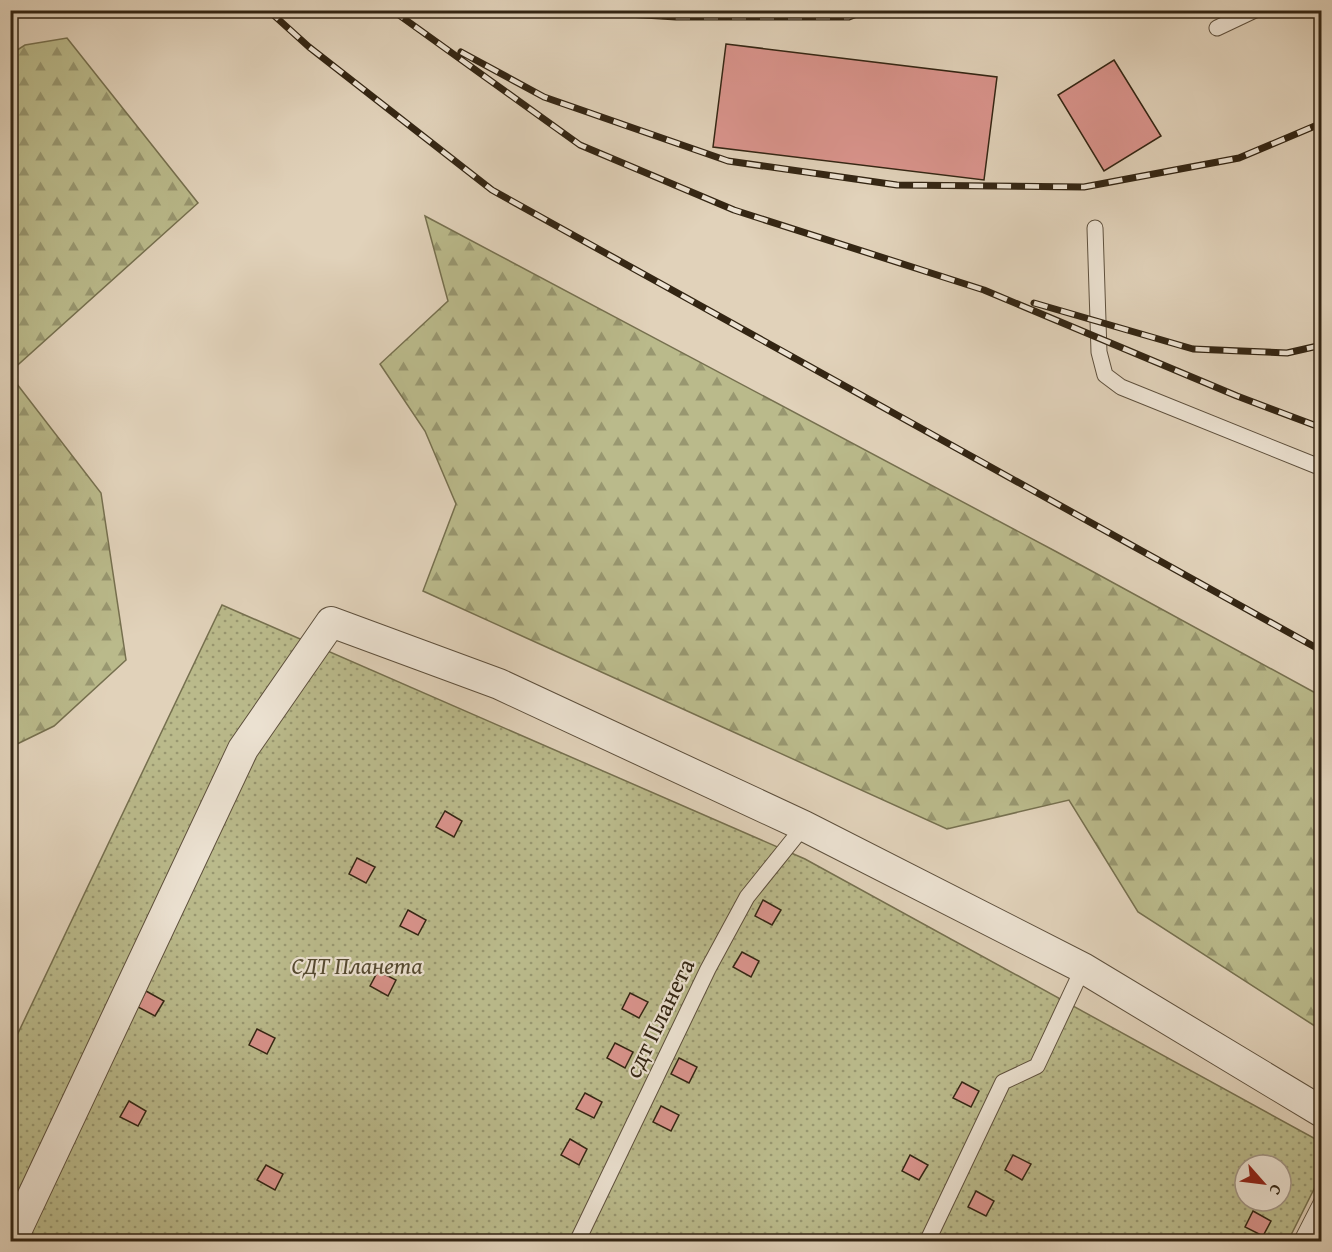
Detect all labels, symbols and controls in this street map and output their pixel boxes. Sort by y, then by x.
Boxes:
park label: СДТ Планета [291,948,423,983]
street label: сдт Планета [615,952,703,1084]
north arrow [1233,1153,1293,1213]
text: С [1264,1180,1289,1200]

